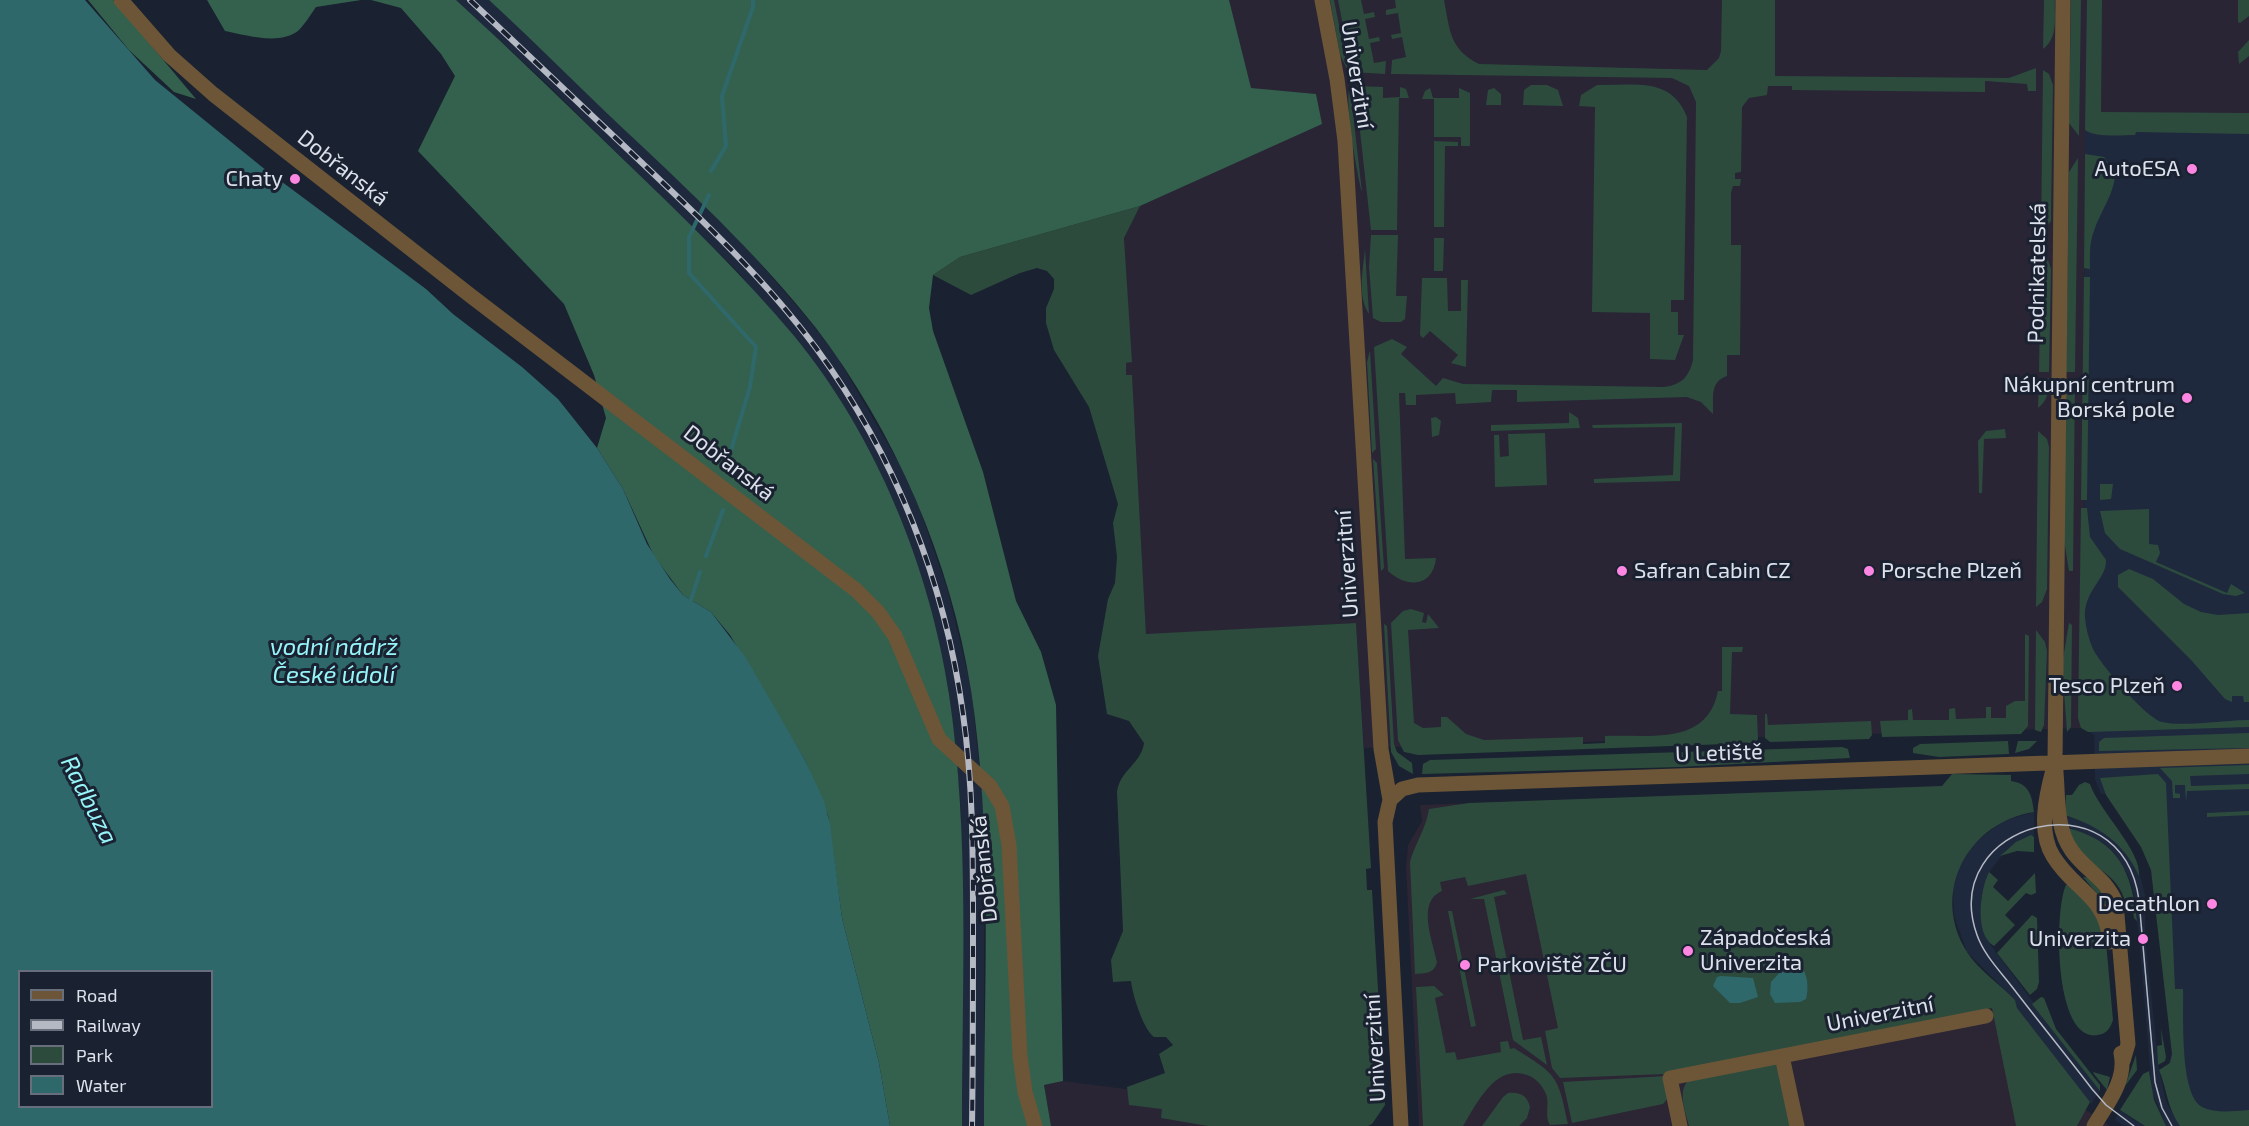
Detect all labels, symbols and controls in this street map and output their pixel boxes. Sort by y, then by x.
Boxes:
street label: Univerzitní [1335,19,1379,131]
street label: Dobřanská [292,124,394,212]
place label: AutoESA [2095,156,2180,182]
marker: AutoESA [2185,162,2199,176]
place label: Chaty [226,166,283,192]
marker: Chaty [288,172,302,186]
street label: Podnikatelská [2023,202,2051,344]
place label: Nákupní centrum Borská pole [2004,372,2175,424]
marker: Nákupní centrum Borská pole [2180,391,2194,405]
street label: Dobřanská [678,419,780,507]
street label: Univerzitní [1330,509,1364,619]
place label: Safran Cabin CZ [1634,558,1791,584]
place label: Porsche Plzeň [1881,558,2022,584]
marker: Safran Cabin CZ [1615,564,1629,578]
marker: Porsche Plzeň [1862,564,1876,578]
water label: vodní nádrž České údolí [270,633,398,689]
place label: Tesco Plzeň [2048,673,2165,699]
marker: Tesco Plzeň [2170,679,2184,693]
street label: U Letiště [1675,738,1763,768]
water label: Radbuza [55,751,123,849]
street label: Dobřanská [965,814,1003,924]
place label: Decathlon [2098,891,2200,917]
marker: Decathlon [2205,897,2219,911]
place label: Západočeská Univerzita [1700,925,1831,976]
place label: Univerzita [2029,926,2131,952]
marker: Univerzita [2136,932,2150,946]
marker: Západočeská Univerzita [1681,944,1695,958]
place label: Parkoviště ZČU [1477,952,1627,978]
marker: Parkoviště ZČU [1458,958,1472,972]
legend [18,970,213,1108]
text: Road [76,984,117,1006]
street label: Univerzitní [1824,991,1936,1037]
street label: Univerzitní [1359,993,1391,1103]
text: Railway [76,1014,141,1036]
text: Park [76,1044,113,1066]
text: Water [76,1074,126,1096]

